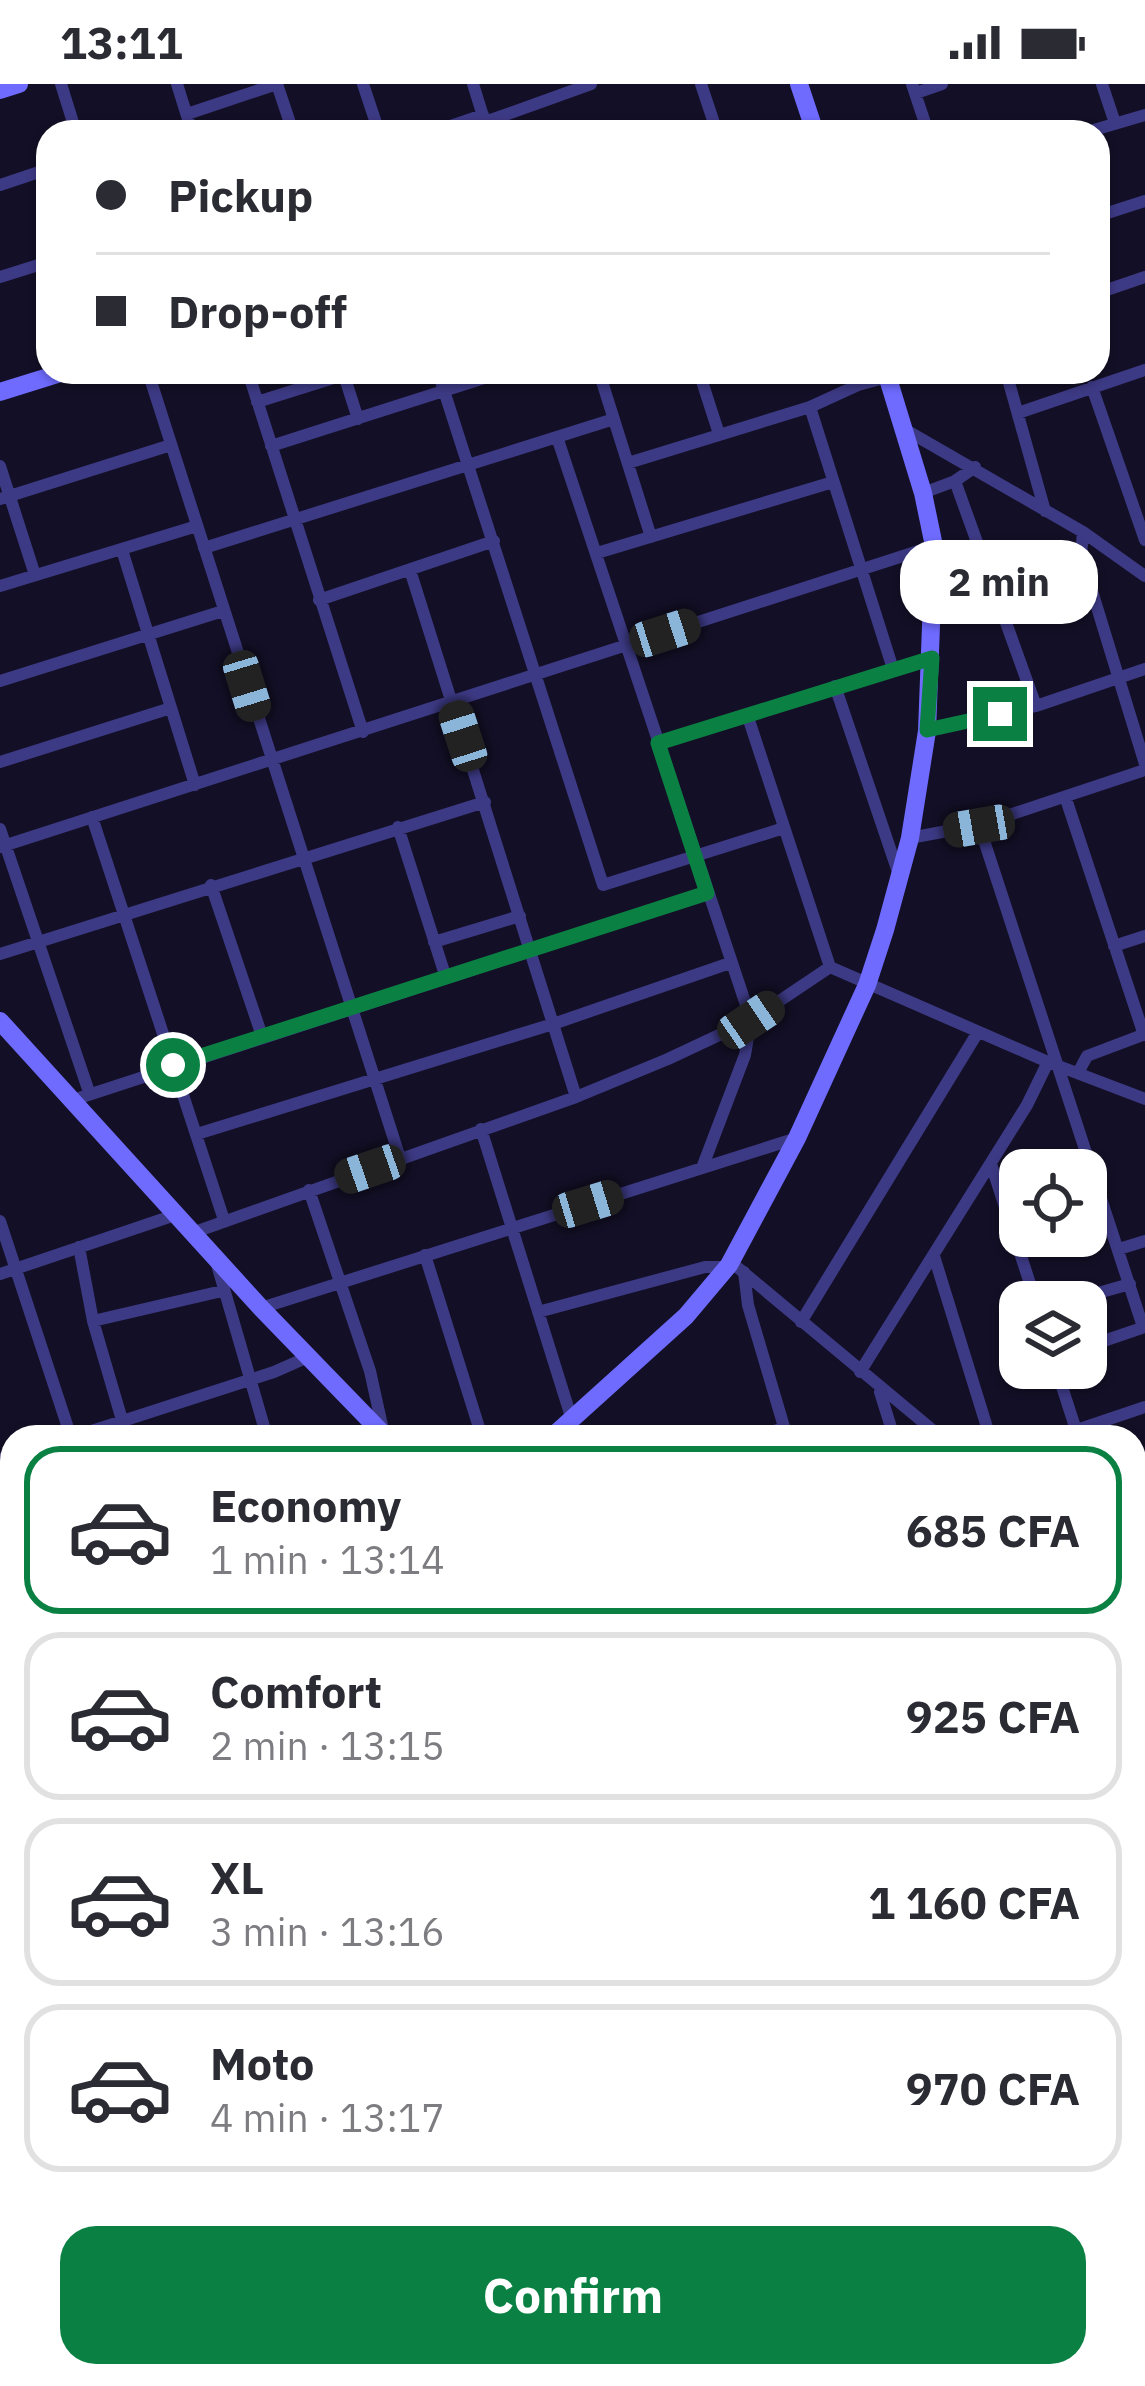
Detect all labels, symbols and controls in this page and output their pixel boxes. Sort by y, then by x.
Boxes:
text: 13:11 [60,13,183,71]
text: Pickup [168,166,313,224]
text: Drop-off [168,282,347,340]
callout: 2 min [901,540,1099,624]
text: 2 min [948,556,1050,607]
car [625,605,705,661]
car [219,646,275,726]
route end [973,687,1027,741]
car [435,696,491,776]
car [940,802,1018,850]
car [711,985,791,1055]
route start [146,1038,200,1092]
car [330,1140,410,1198]
map controls [999,1149,1107,1389]
button: locate [999,1149,1107,1257]
car [548,1176,628,1232]
button: layers [999,1281,1107,1389]
icon: car [66,1476,174,1584]
text: Economy [210,1476,401,1534]
text: 685 CFA [906,1501,1080,1559]
text: 1 min · 13:14 [210,1534,445,1585]
icon: car [66,1662,174,1770]
text: Comfort [210,1662,382,1720]
text: 925 CFA [906,1687,1080,1745]
text: 2 min · 13:15 [210,1720,445,1771]
icon: car [66,1848,174,1956]
text: XL [210,1848,264,1906]
text: 1 160 CFA [868,1873,1080,1931]
text: 3 min · 13:16 [210,1906,445,1957]
icon: car [66,2034,174,2142]
text: Moto [210,2034,314,2092]
text: 970 CFA [906,2059,1080,2117]
text: 4 min · 13:17 [210,2092,445,2143]
button: Confirm [60,2226,1086,2364]

